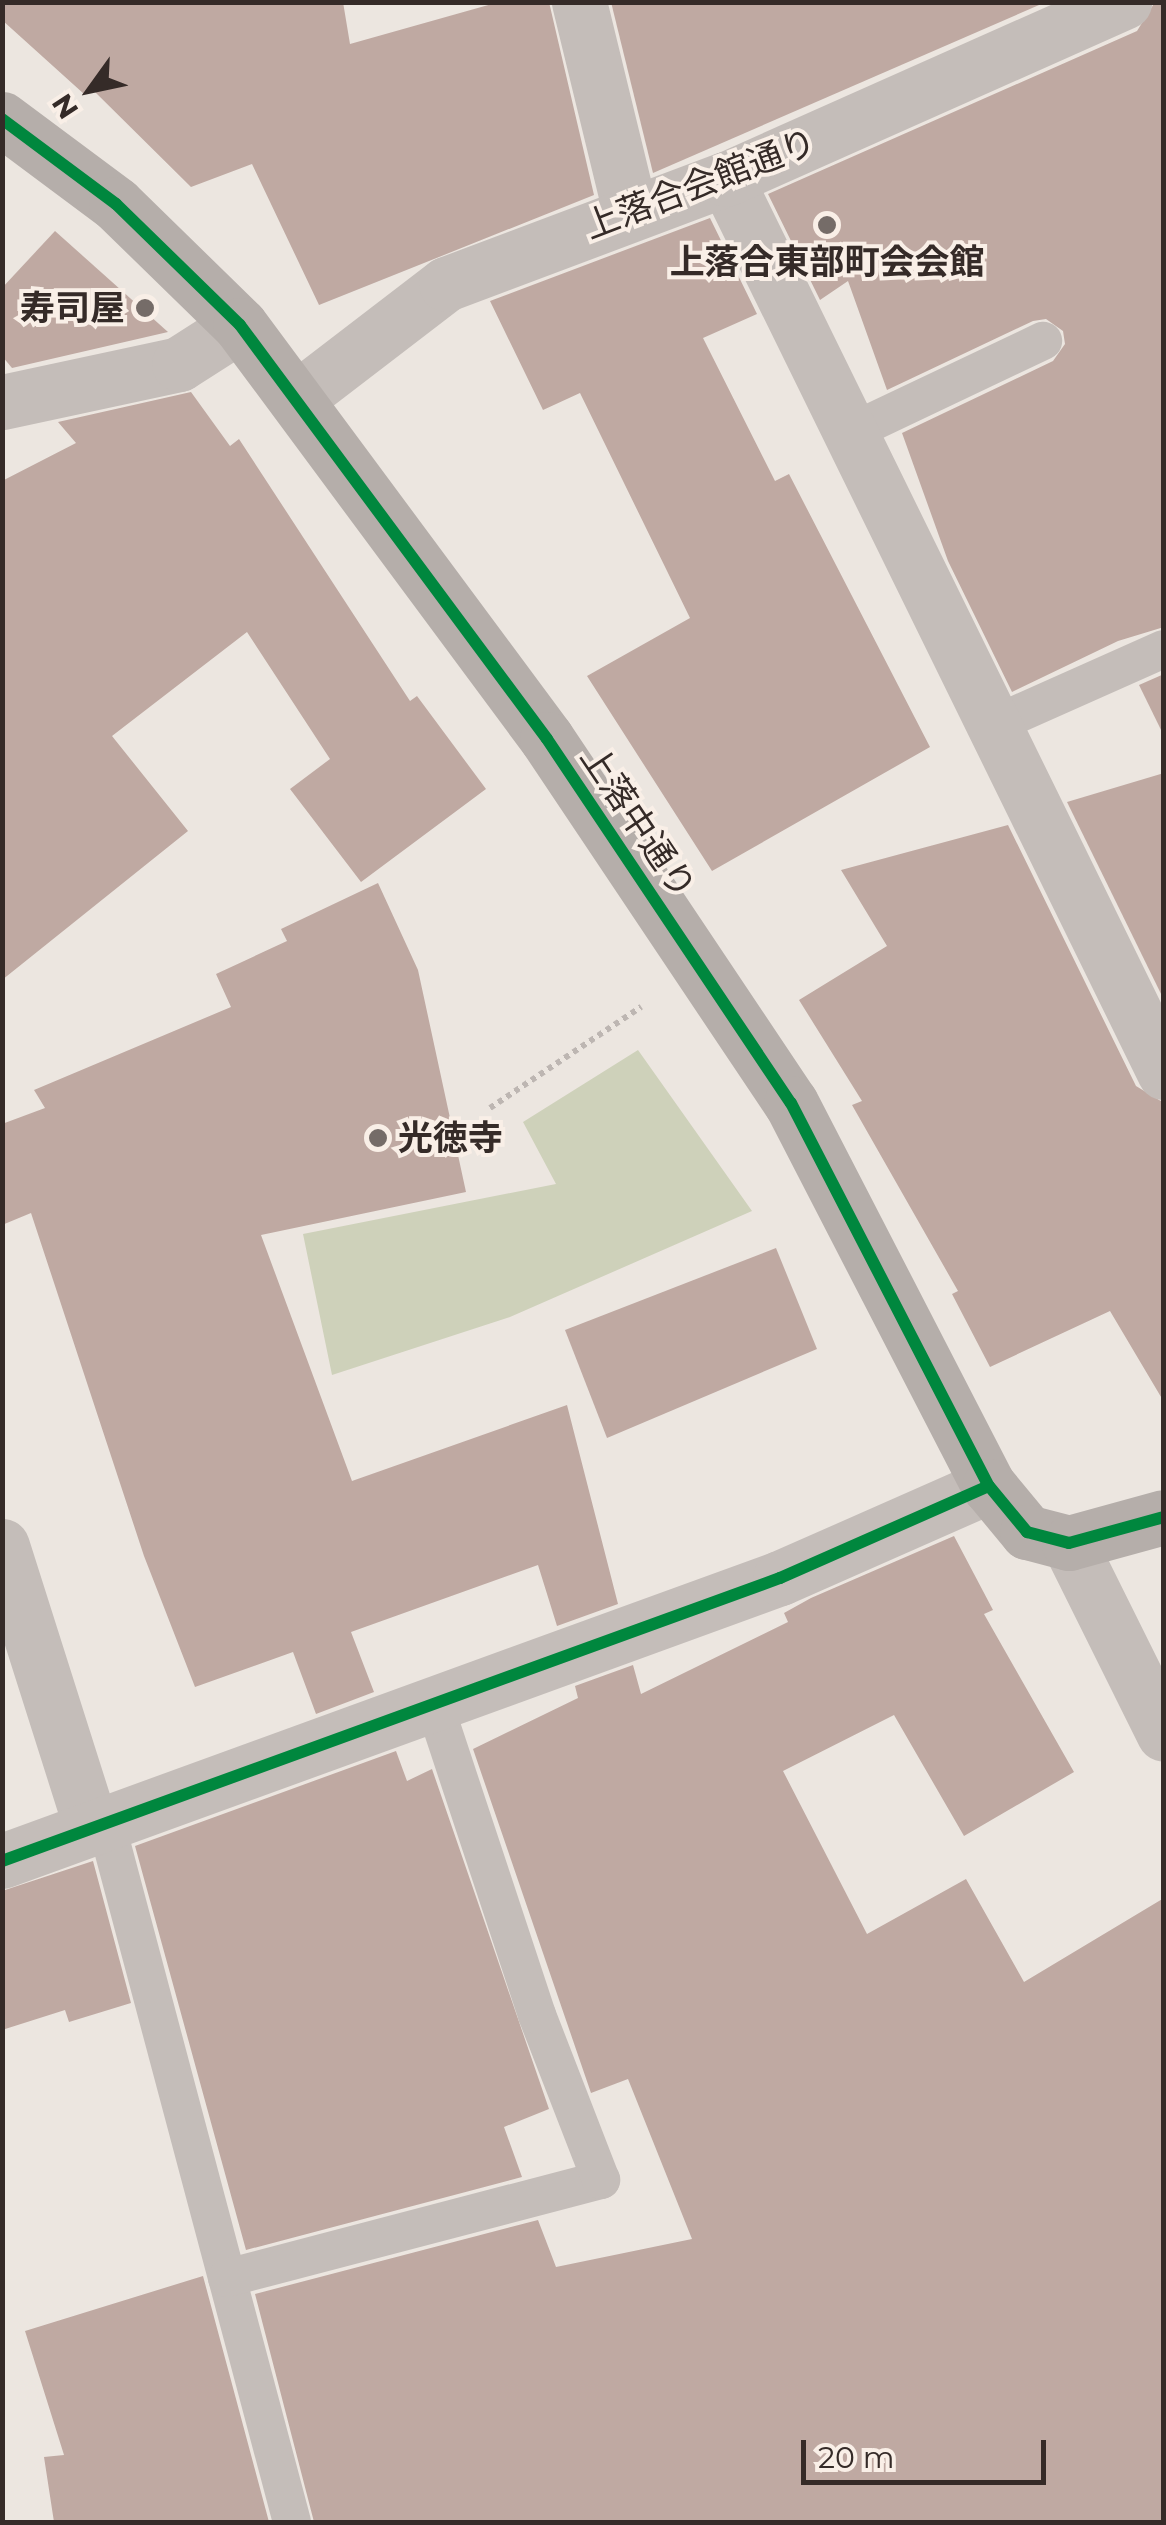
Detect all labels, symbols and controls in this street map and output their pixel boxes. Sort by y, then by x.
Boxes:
north arrow [40,40,140,140]
text: N [44,88,85,125]
street label: 上落合会館通り [578,120,822,248]
marker: 上落合東部町会会館 [816,214,838,236]
place label: 上落合東部町会会館 [670,241,984,283]
place label: 寿司屋 [20,287,125,329]
marker: 寿司屋 [134,297,156,319]
street label: 上落中通り [572,738,704,906]
place label: 光徳寺 [398,1117,503,1159]
marker: 光徳寺 [367,1127,389,1149]
scale bar [806,2420,1051,2482]
text: 20 m [818,2439,895,2476]

